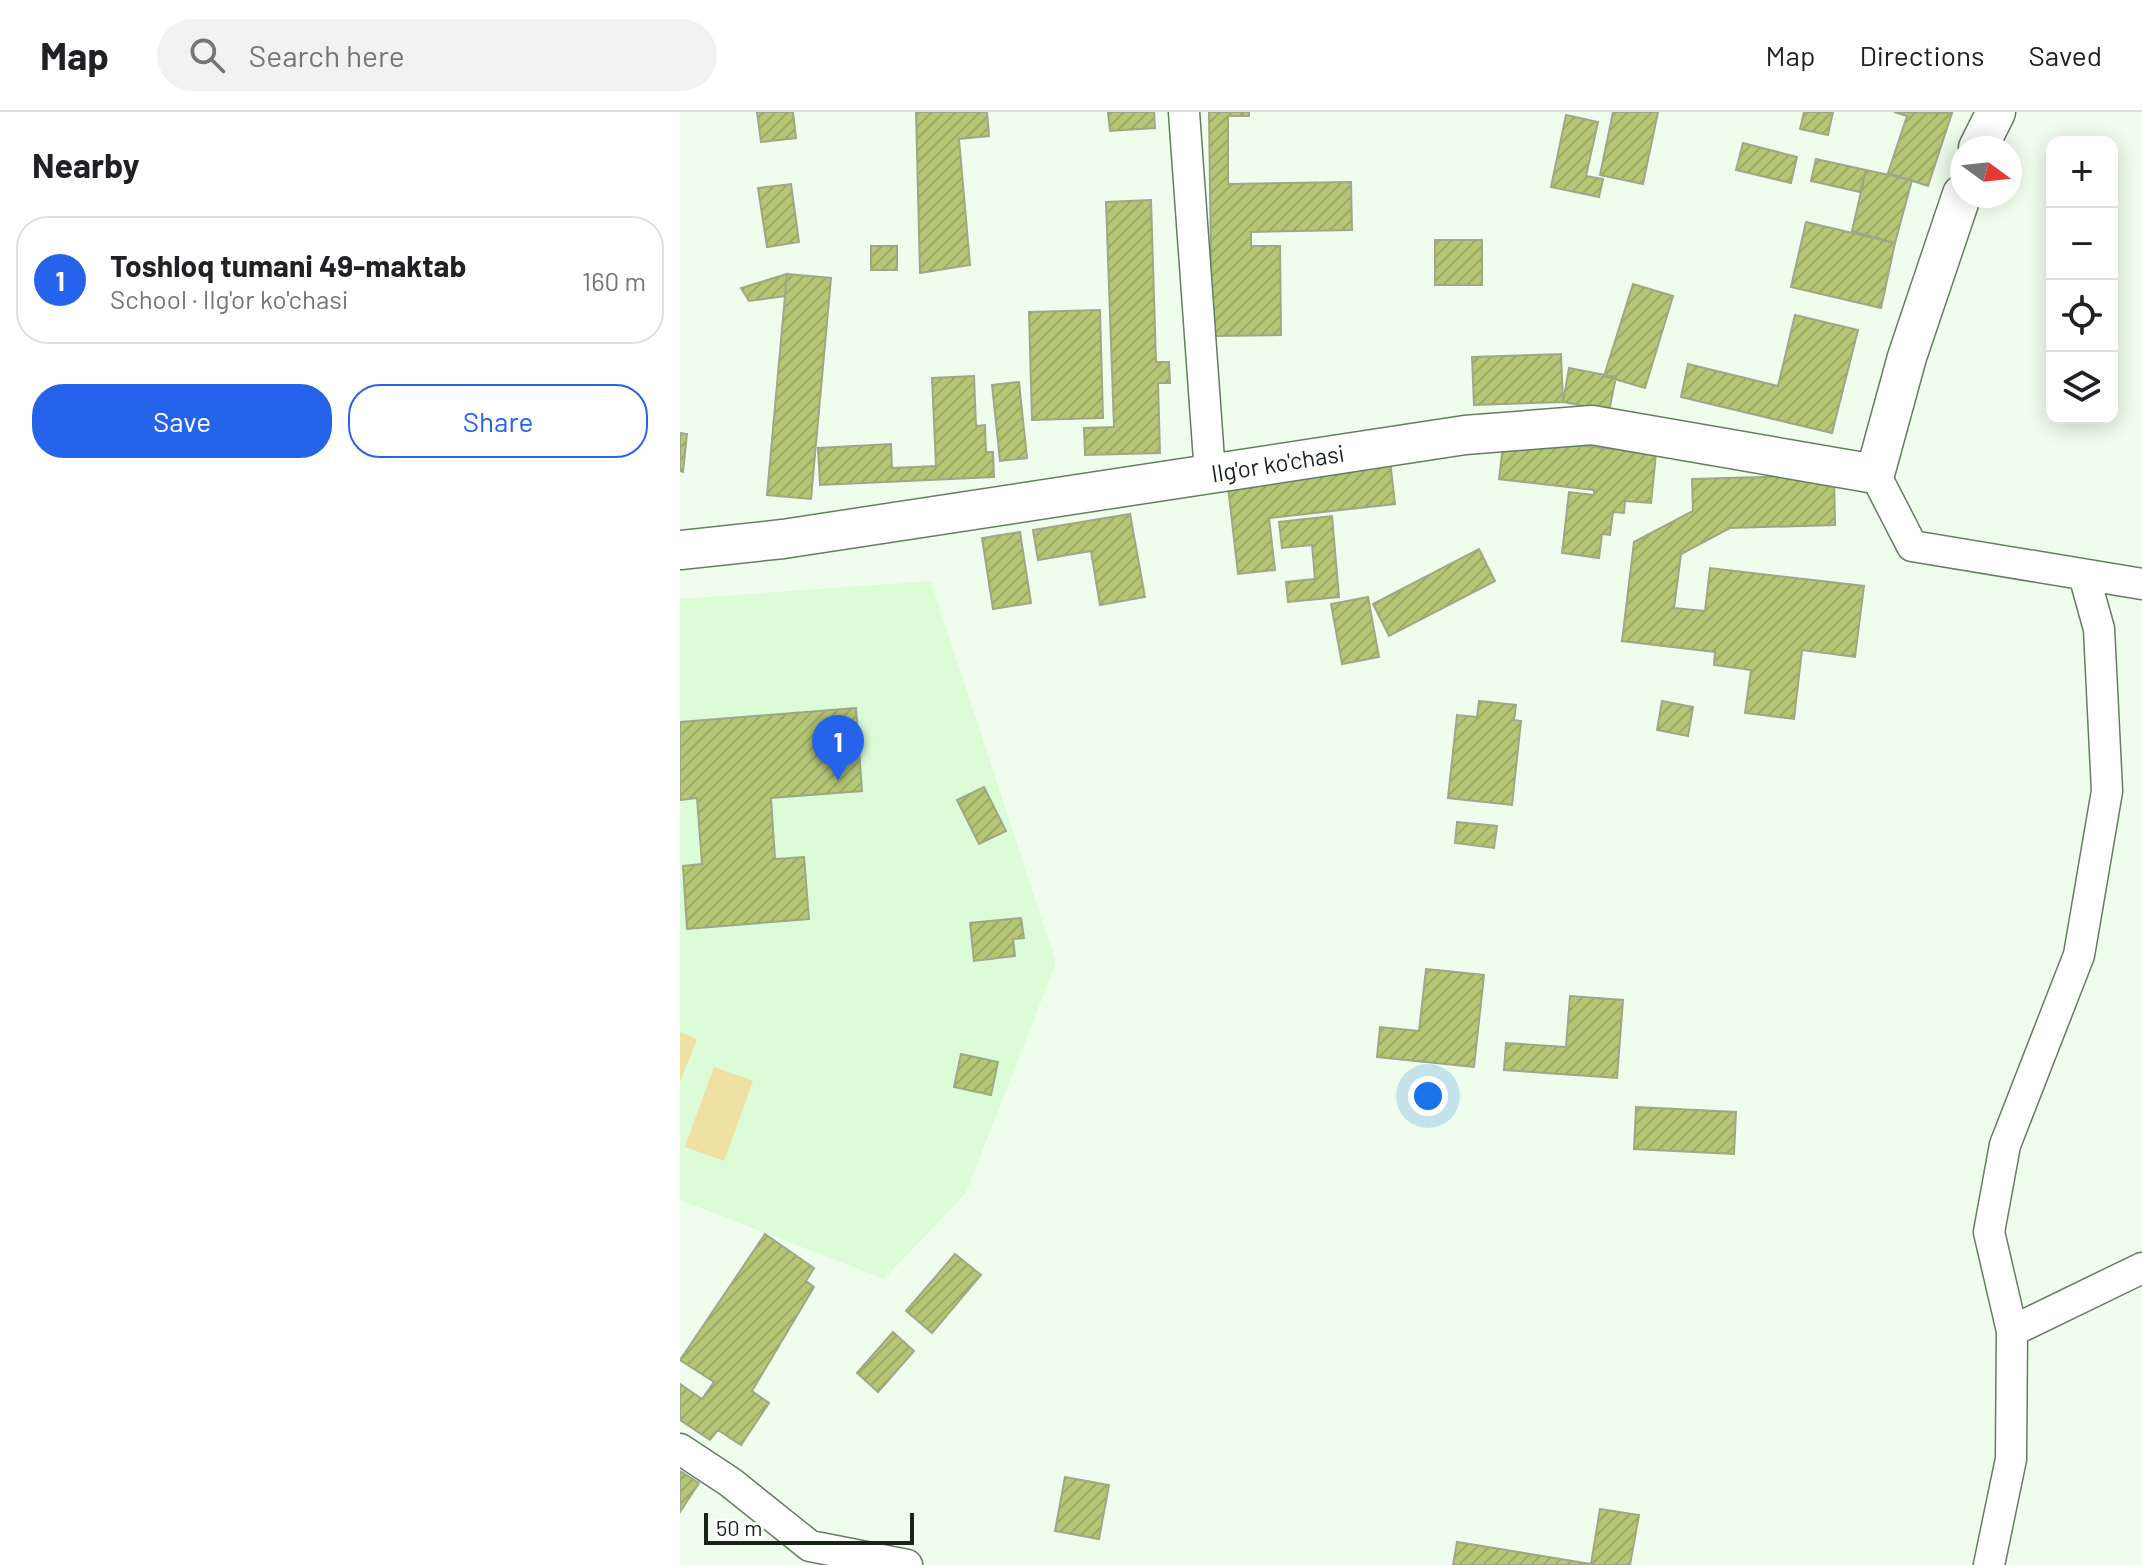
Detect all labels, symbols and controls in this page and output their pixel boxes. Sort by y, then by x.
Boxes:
search box [157,19,717,91]
text: Map [40,32,109,78]
icon: search [185,33,229,77]
text: Search here [249,37,405,73]
text: Map [1766,38,1815,72]
text: Directions [1859,38,1985,72]
text: Saved [2029,38,2102,72]
north arrow [1950,136,2022,208]
map controls [2046,136,2118,424]
button: + [2046,136,2118,208]
text: Nearby [32,144,140,185]
button: − [2046,208,2118,280]
text: Toshloq tumani 49-maktab [110,247,466,283]
text: 1 [55,265,65,296]
text: 160 m [582,265,646,296]
button: locate [2046,280,2118,352]
text: School · Ilg'or ko'chasi [110,283,348,314]
button: layers [2046,352,2118,424]
button: Save [32,384,332,458]
button: Share [348,384,648,458]
street label: Ilg'or ko'chasi [1209,438,1346,487]
pin: 1 [812,715,864,781]
your location [1408,1076,1448,1116]
scale bar [704,1509,914,1545]
text: 50 m [716,1514,762,1540]

